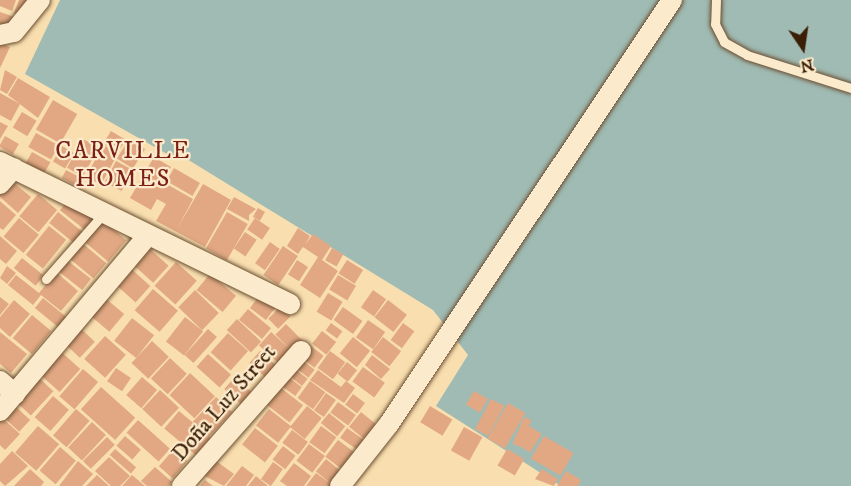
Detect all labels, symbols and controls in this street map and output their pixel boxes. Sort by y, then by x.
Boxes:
north arrow [773,18,833,78]
text: N [798,54,816,77]
district label: CARVILLE HOMES [55,138,191,194]
street label: Doña Luz Street [166,339,282,467]

